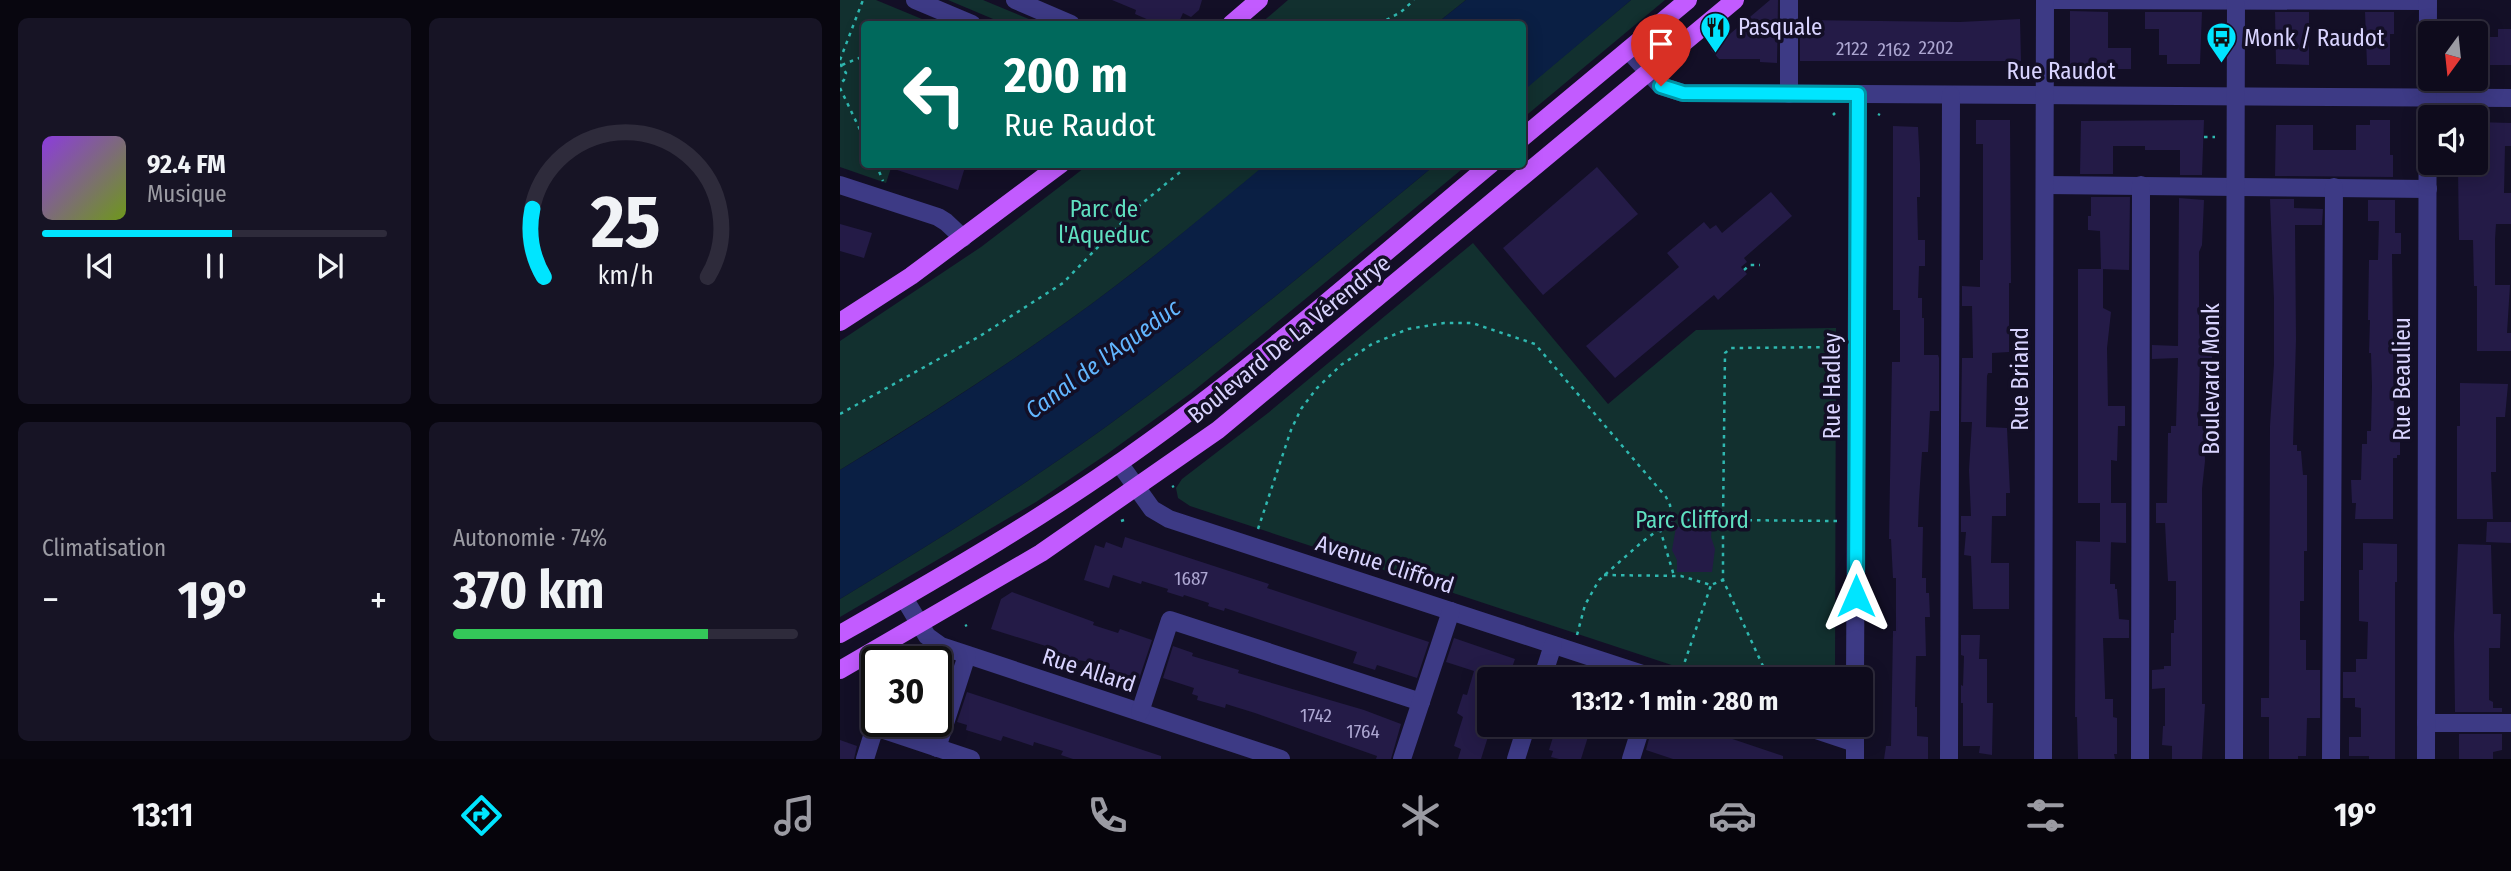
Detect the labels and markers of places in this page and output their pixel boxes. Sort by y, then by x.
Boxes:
restaurant icon: Pasquale [1698,10,1732,54]
place label: Pasquale [1738,13,1822,41]
pin [1631,14,1691,86]
bus stop icon: Monk / Raudot [2204,21,2238,65]
place label: Monk / Raudot [2244,24,2385,52]

